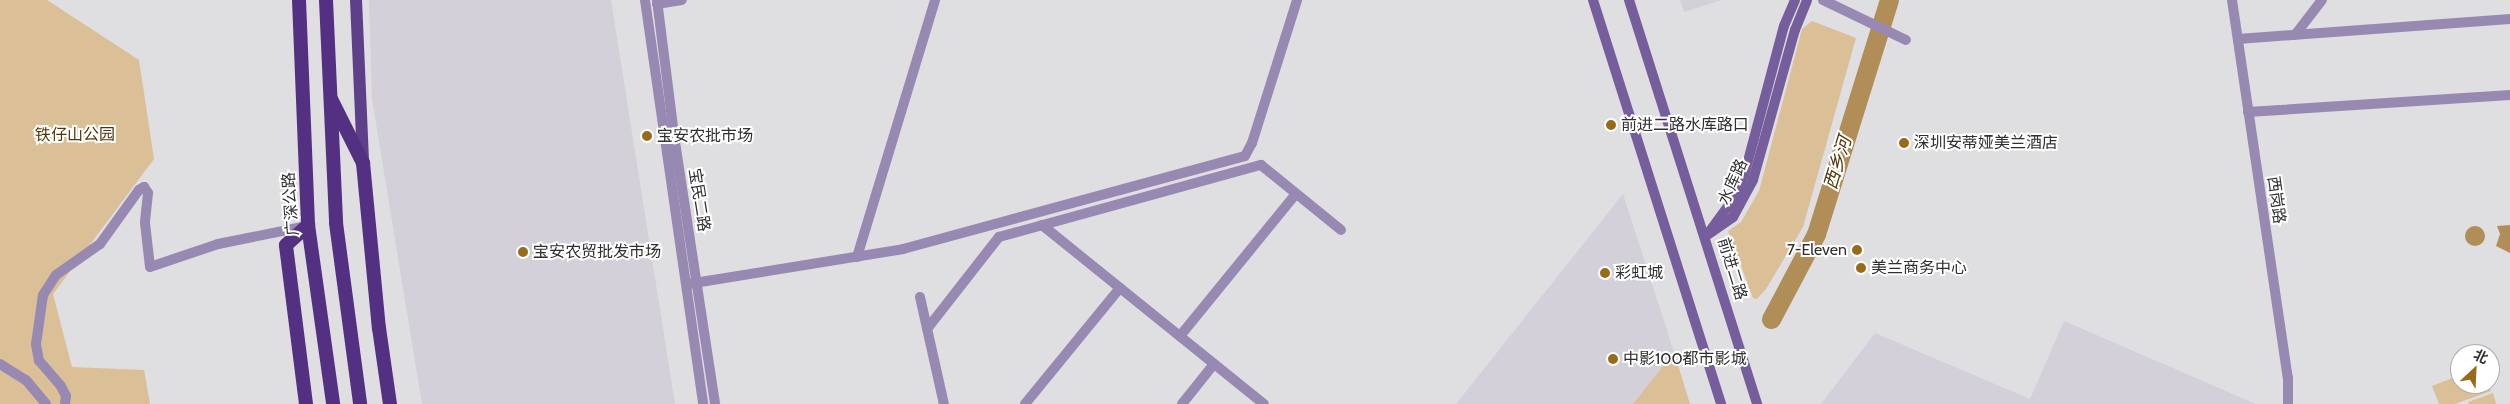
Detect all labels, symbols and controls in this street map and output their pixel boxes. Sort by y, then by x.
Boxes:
place label: 前进二路水库路口 [1621,115,1749,135]
marker: 前进二路水库路口 [1605,119,1617,131]
park label: 铁仔山公园 [35,125,115,145]
place label: 宝安农批市场 [657,126,753,146]
marker: 宝安农批市场 [641,130,653,142]
place label: 深圳安蒂娅美兰酒店 [1914,133,2058,153]
water label: 西乡河 [1820,134,1856,192]
marker: 深圳安蒂娅美兰酒店 [1898,137,1910,149]
street label: 水库路 [1714,156,1752,208]
street label: 宝民二路 [685,167,713,233]
street label: 广深公路 [279,171,303,237]
street label: 西岗路 [2263,175,2289,225]
street label: 前进二路 [1713,236,1751,302]
place label: 7-Eleven [1787,240,1847,260]
place label: 宝安农贸批发市场 [533,242,661,262]
marker: 7-Eleven [1851,244,1863,256]
marker: 宝安农贸批发市场 [517,246,529,258]
place label: 美兰商务中心 [1871,258,1967,278]
marker: 美兰商务中心 [1855,262,1867,274]
place label: 彩虹城 [1615,263,1663,283]
marker: 彩虹城 [1599,267,1611,279]
north arrow [2450,344,2500,394]
text: 北 [2471,345,2491,367]
place label: 中影100都市影城 [1623,349,1747,369]
marker: 中影100都市影城 [1607,353,1619,365]

